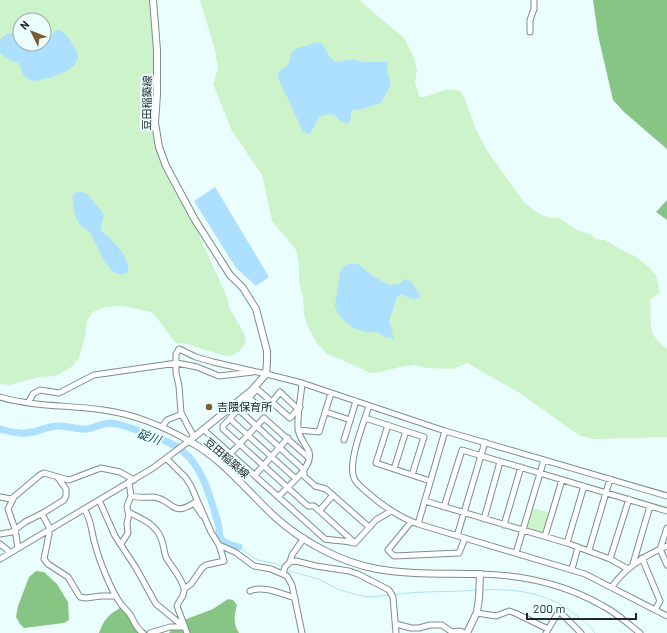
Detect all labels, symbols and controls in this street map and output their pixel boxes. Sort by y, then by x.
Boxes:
north arrow [12,12,52,52]
text: N [17,18,32,32]
street label: 豆田稲築線 [140,75,153,131]
place label: 吉隈保育所 [217,400,273,413]
marker: 吉隈保育所 [204,402,214,412]
water label: 碇川 [136,426,165,447]
street label: 豆田稲築線 [202,435,252,481]
scale bar [527,595,636,621]
text: 200 m [533,601,565,615]

